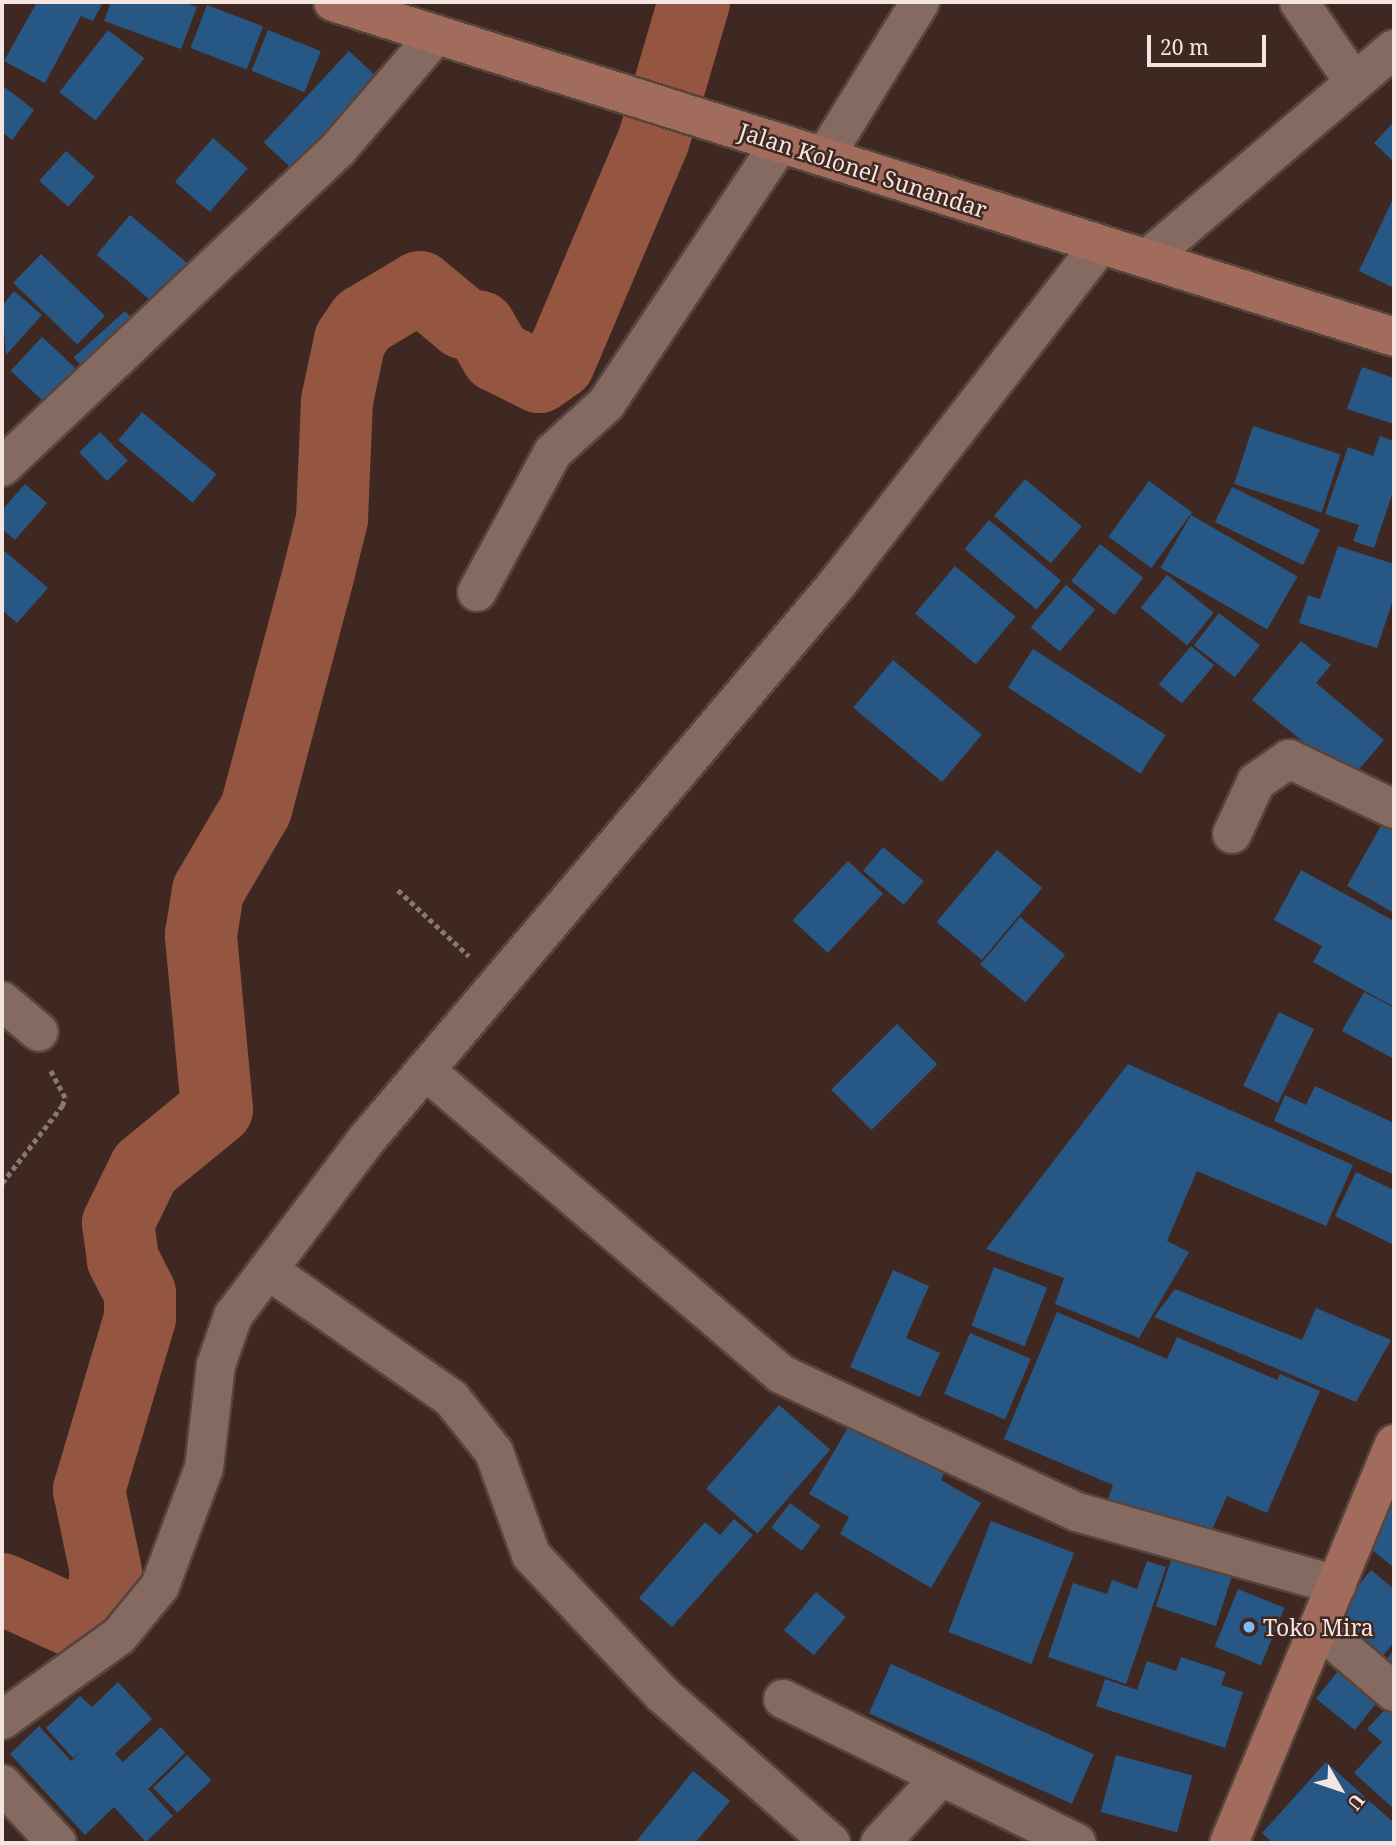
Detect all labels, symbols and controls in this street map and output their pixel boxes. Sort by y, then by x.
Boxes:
scale bar [1151,21,1270,65]
text: 20 m [1160,33,1209,61]
street label: Jalan Kolonel Sunandar [735,117,991,223]
place label: Toko Mira [1263,1613,1374,1641]
marker: Toko Mira [1241,1619,1257,1635]
north arrow [1305,1754,1375,1824]
text: U [1342,1789,1371,1816]

